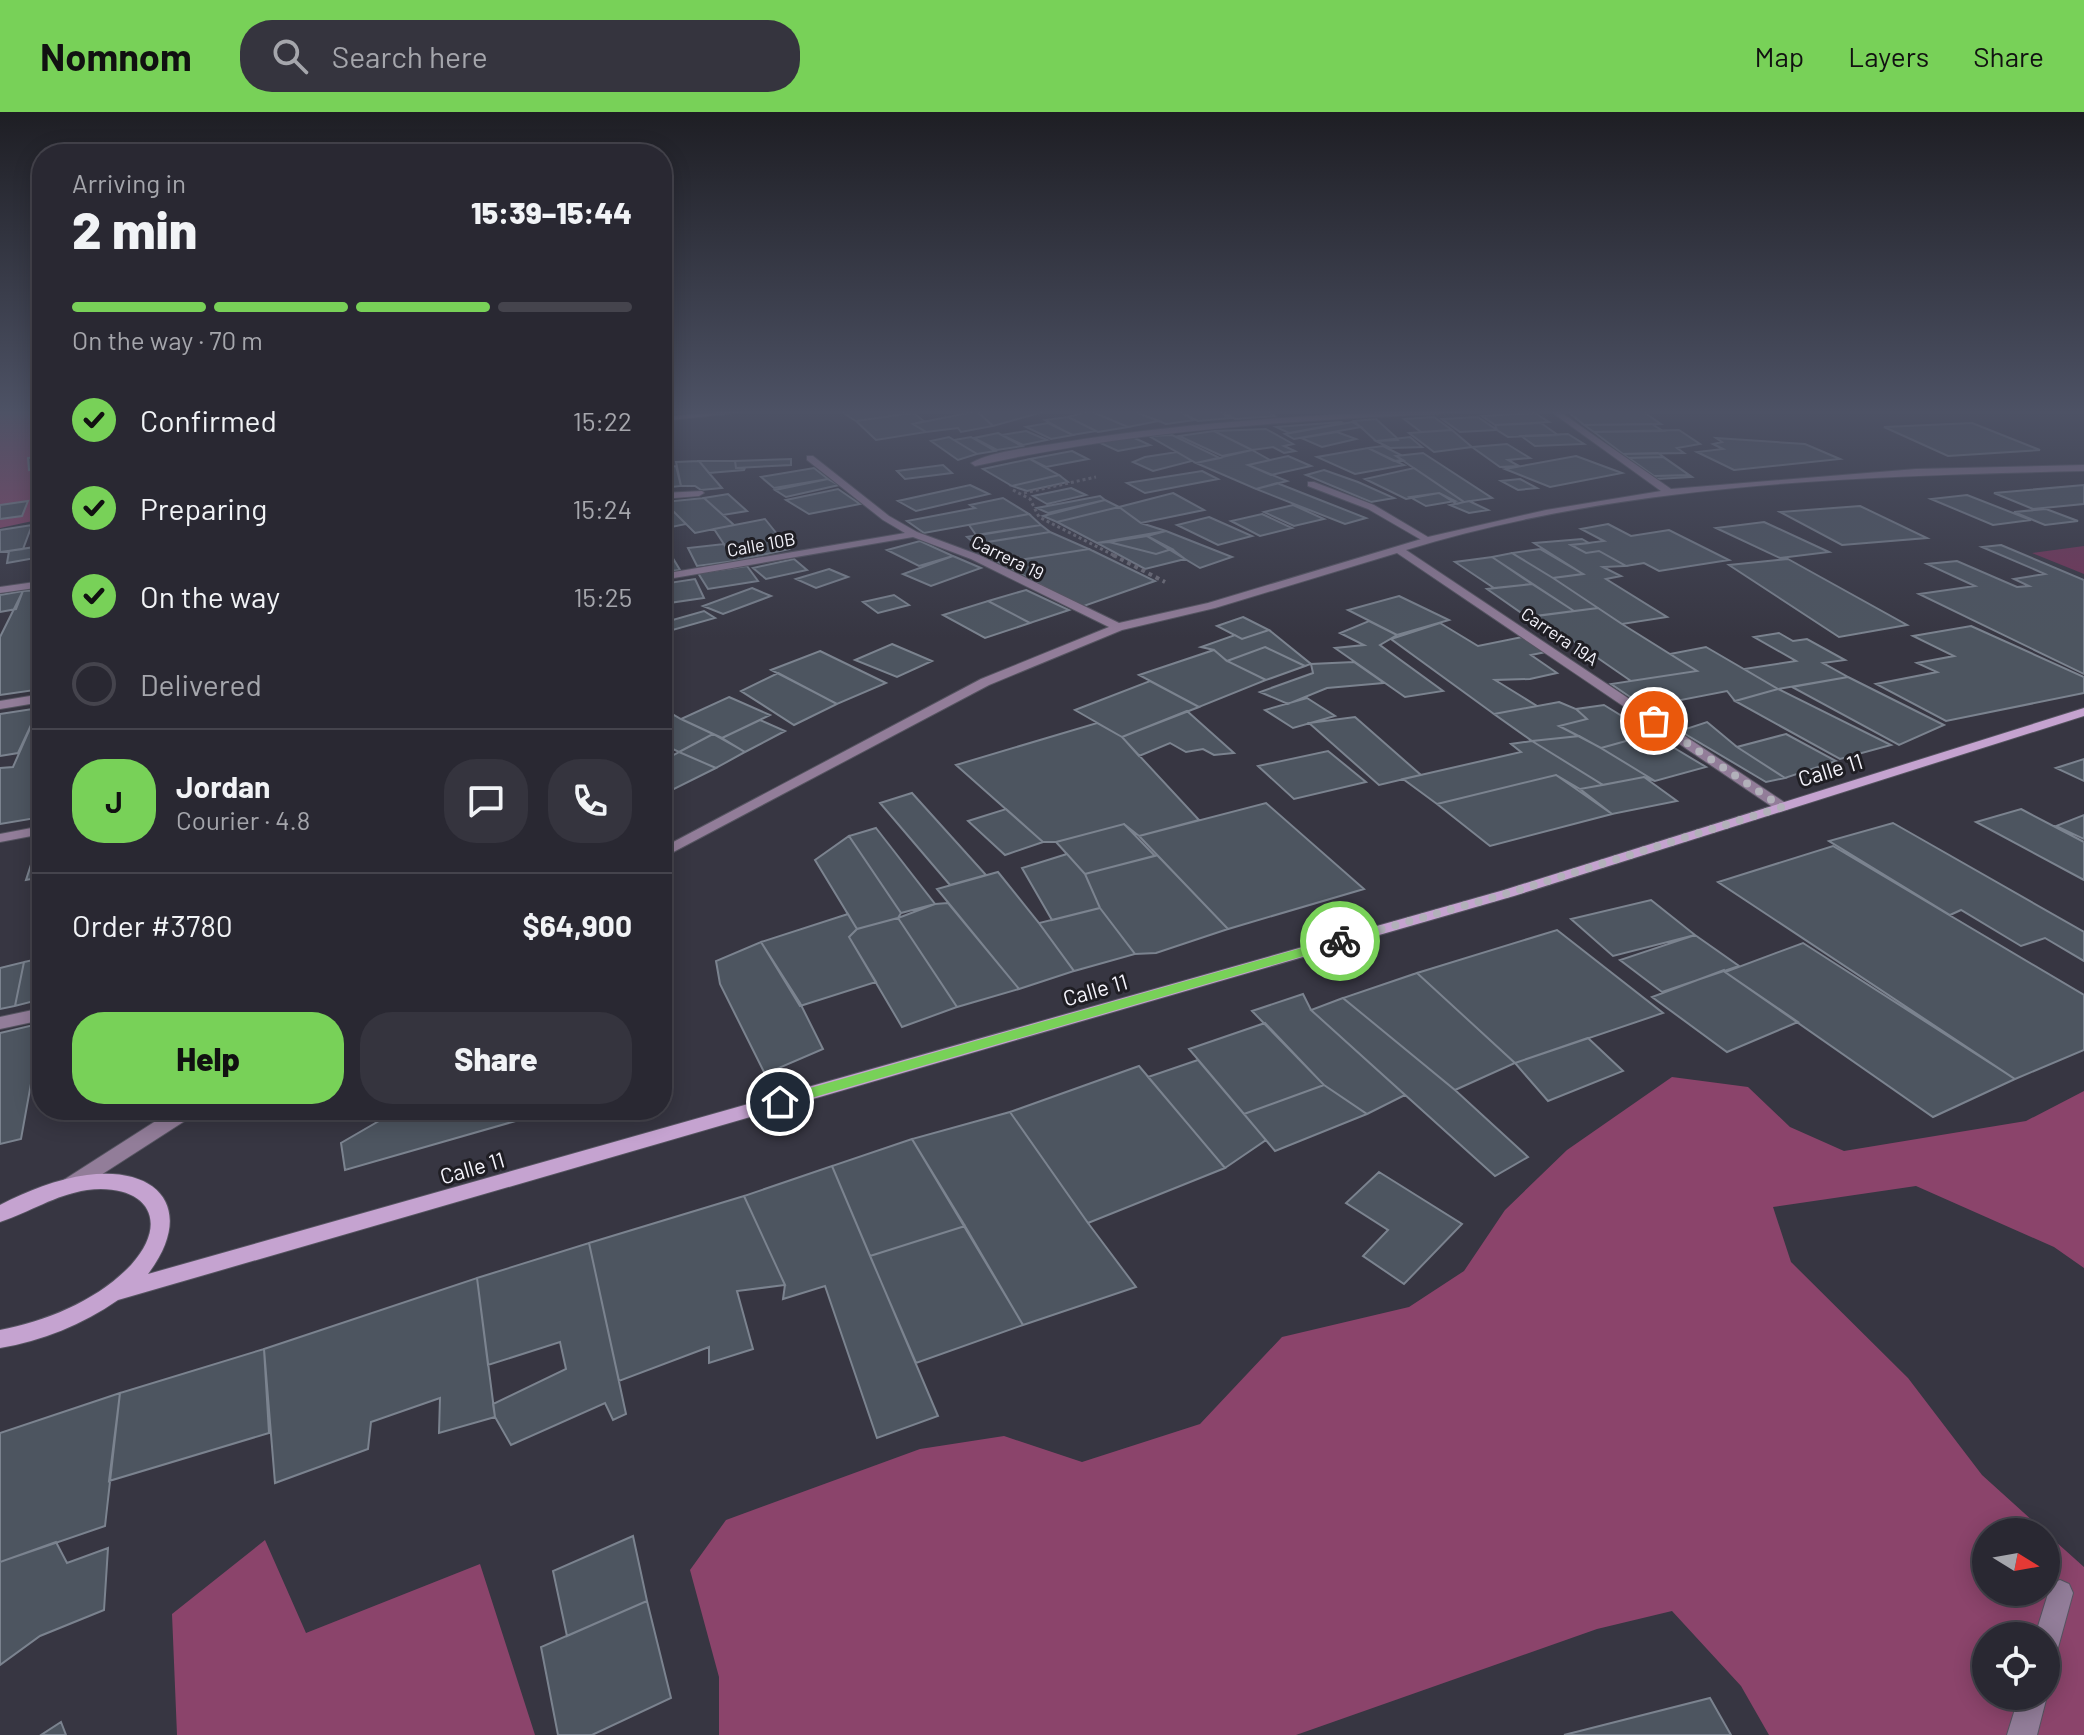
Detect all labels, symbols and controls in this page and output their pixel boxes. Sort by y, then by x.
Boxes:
search box [240,20,800,92]
text: Nomnom [40,33,192,79]
icon: search [268,34,312,78]
text: Search here [332,38,488,74]
text: Map [1754,39,1804,73]
text: Layers [1848,39,1929,73]
text: Share [1973,39,2044,73]
text: Arriving in [72,167,186,198]
text: 15:39–15:44 [471,194,632,230]
text: 2 min [72,197,197,259]
text: On the way · 70 m [72,324,263,355]
icon: check [72,398,116,442]
text: Confirmed [140,402,277,438]
text: 15:22 [573,405,632,436]
icon: check [72,486,116,530]
text: Preparing [140,490,267,526]
text: 15:24 [572,493,632,524]
street label: Calle 10B [725,527,797,561]
street label: Carrera 19 [968,530,1048,584]
icon: check [72,574,116,618]
text: On the way [140,578,280,614]
text: 15:25 [573,581,632,612]
street label: Carrera 19A [1517,602,1603,670]
text: Delivered [140,666,262,702]
pin [1620,687,1688,755]
icon: bag [1632,699,1676,743]
street label: Calle 11 [1795,747,1865,791]
button: chat [444,759,528,843]
button: phone [548,759,632,843]
text: Jordan [176,768,271,804]
text: J [105,783,123,819]
text: Courier · 4.8 [176,804,310,835]
courier [1300,901,1380,981]
text: Order #3780 [72,907,233,943]
text: $64,900 [523,907,632,943]
icon: bike [1318,919,1362,963]
street label: Calle 11 [1060,967,1130,1011]
button: Help [72,1012,344,1104]
button: Share [360,1012,632,1104]
pin [746,1068,814,1136]
icon: home [758,1080,802,1124]
street label: Calle 11 [437,1145,507,1189]
north arrow [1972,1518,2060,1606]
map controls [1972,1518,2060,1710]
button: locate [1972,1622,2060,1710]

